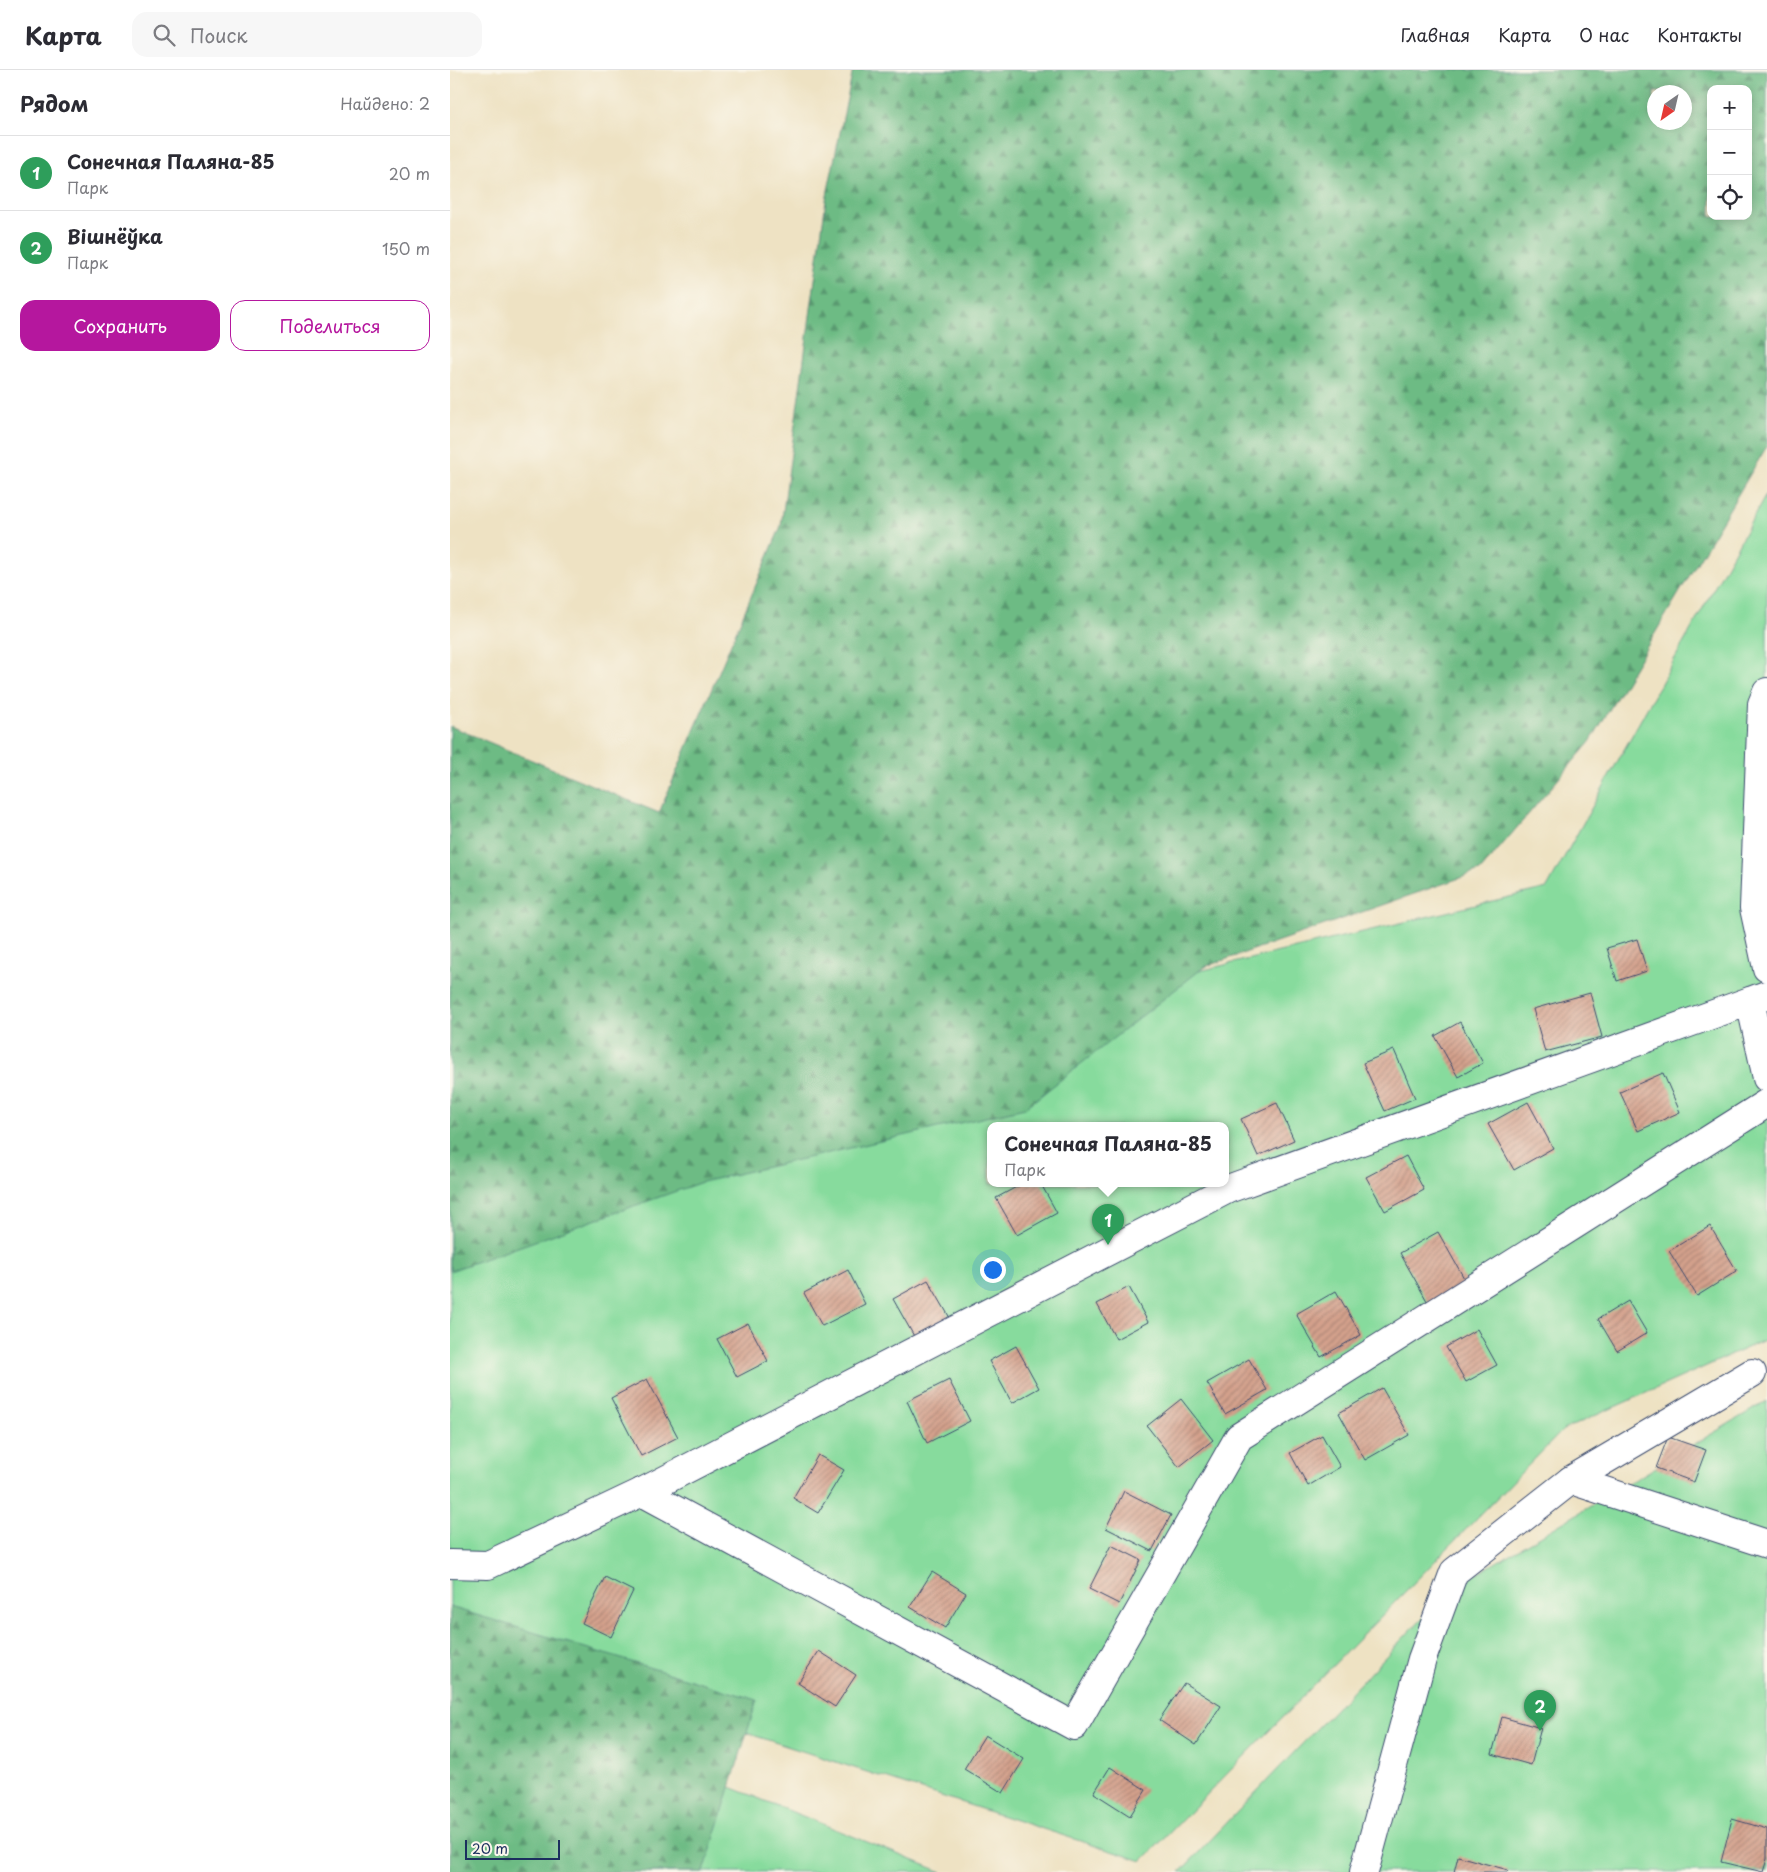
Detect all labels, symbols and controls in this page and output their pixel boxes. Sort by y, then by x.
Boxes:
search box [132,12,482,57]
text: Карта [25,17,102,53]
icon: search [150,21,178,49]
text: Поиск [190,21,248,49]
text: Главная [1401,21,1470,48]
text: Карта [1498,21,1551,48]
text: О нас [1579,21,1629,48]
text: Контакты [1657,21,1742,48]
north arrow [1647,85,1692,130]
map controls [1707,85,1752,220]
button: + [1707,85,1752,130]
text: Рядом [20,87,88,119]
text: Найдено: 2 [340,91,430,115]
button: − [1707,130,1752,175]
text: Сонечная Паляна-85 [67,147,275,175]
text: 1 [32,161,40,185]
text: 20 m [389,161,430,185]
text: Парк [67,175,108,199]
button: locate [1707,175,1752,220]
text: Вішнёўка [67,222,163,250]
text: 2 [30,236,42,260]
text: 150 m [382,236,430,260]
text: Парк [67,250,108,274]
button: Сохранить [20,300,220,351]
button: Поделиться [230,300,430,351]
popup [987,1122,1229,1187]
text: Сонечная Паляна-85 [1004,1129,1212,1157]
text: Парк [1004,1157,1045,1181]
pin: 1 [1092,1204,1124,1245]
your location [980,1257,1006,1283]
pin: 2 [1524,1690,1556,1731]
scale bar [465,1837,560,1860]
text: 20 m [472,1838,508,1859]

